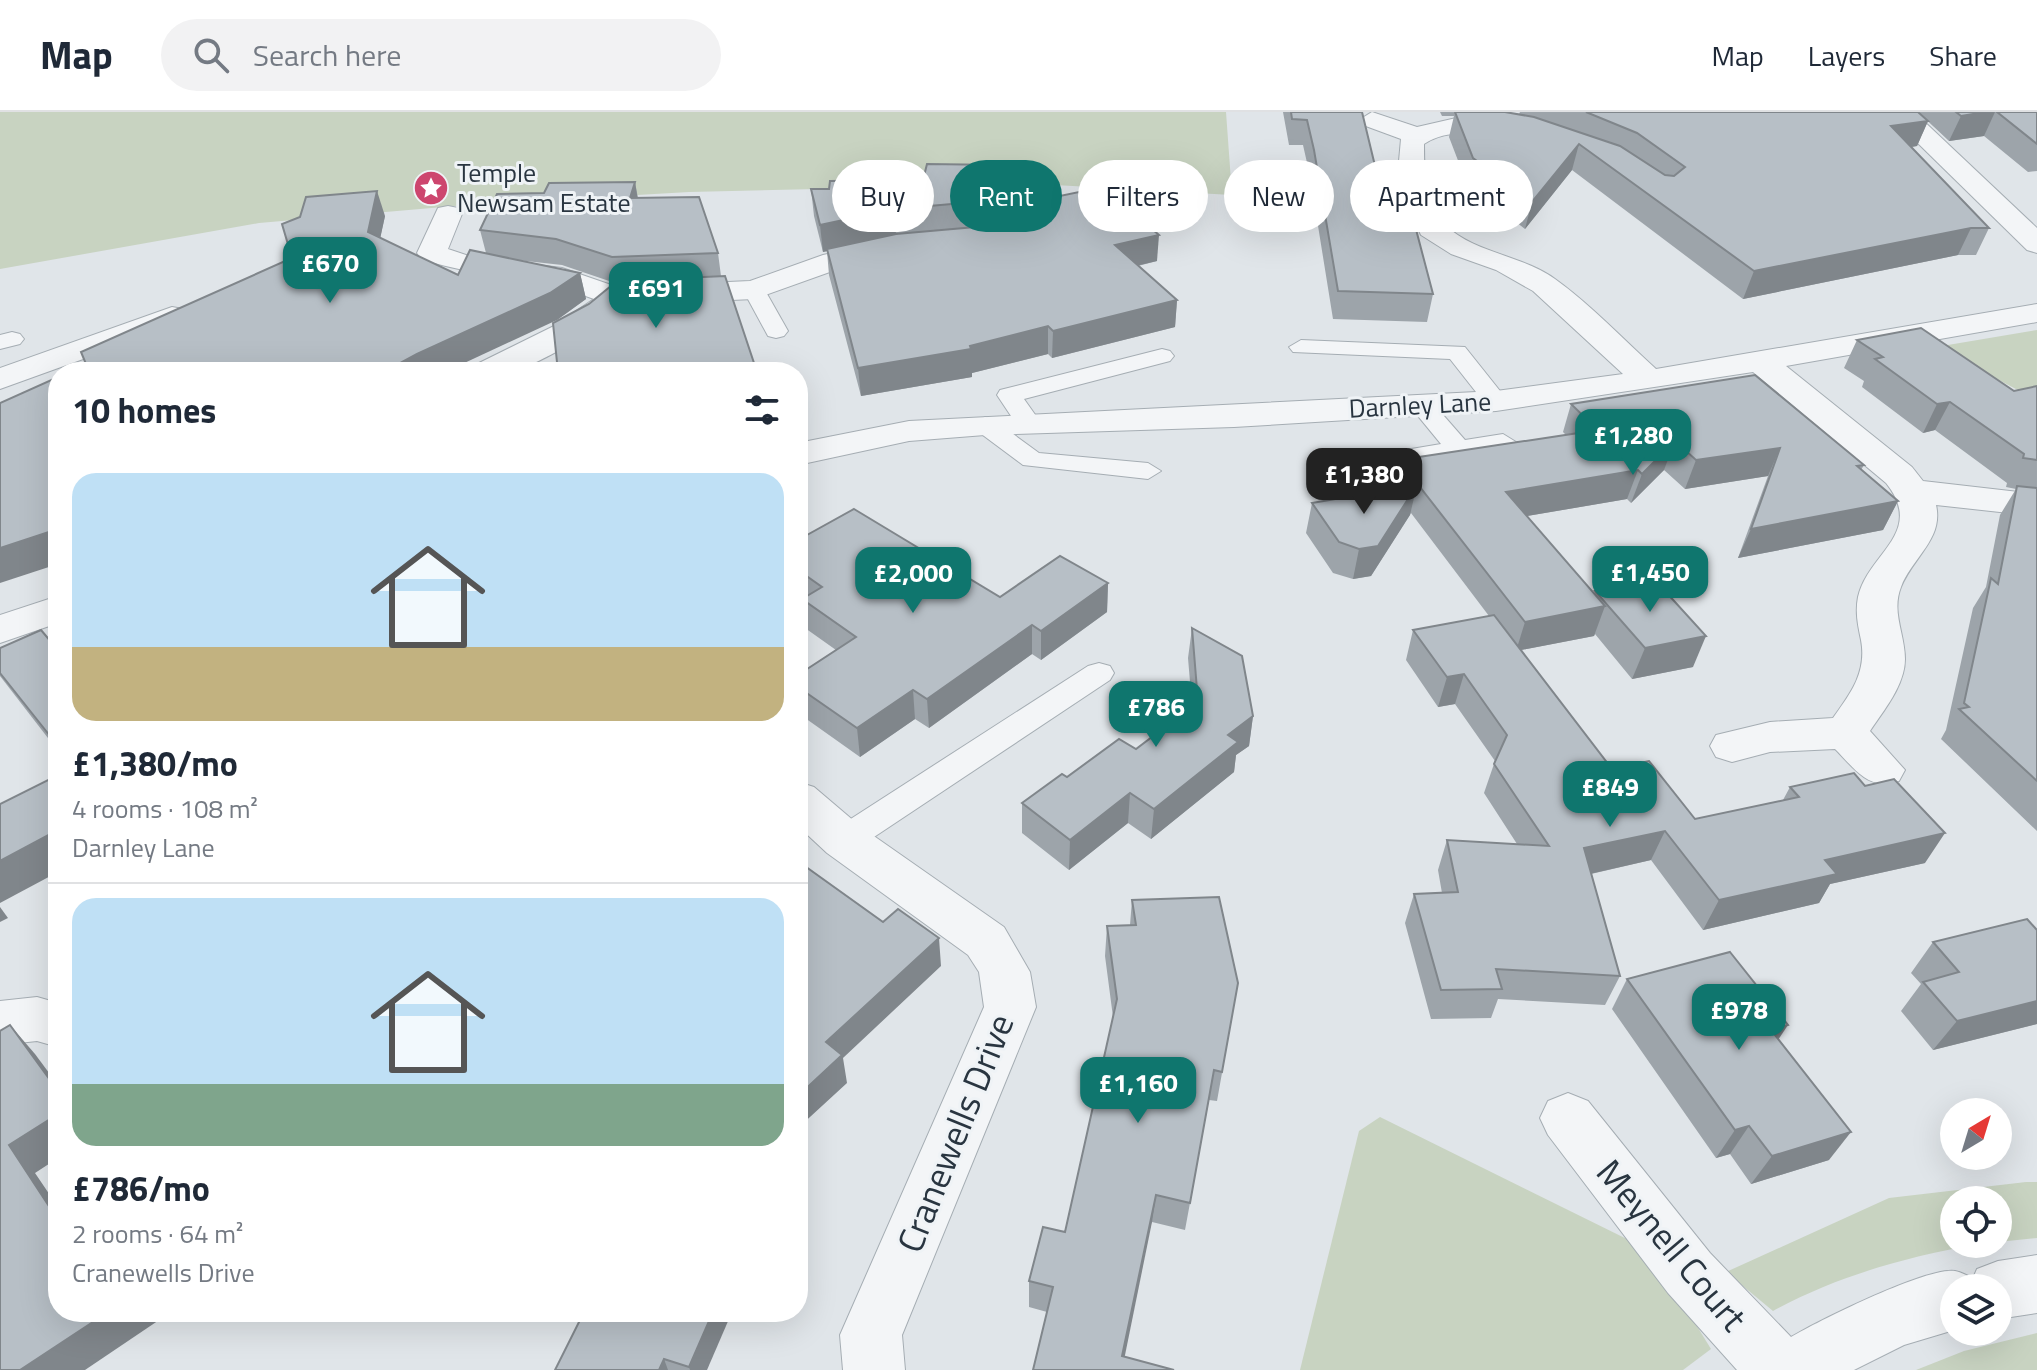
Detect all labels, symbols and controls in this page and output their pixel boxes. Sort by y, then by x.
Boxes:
search box [161,19,721,91]
text: Map [40,26,113,84]
text: Search here [253,32,402,78]
icon: search [189,33,233,77]
text: Map [1711,34,1764,77]
text: Layers [1808,34,1885,77]
text: Share [1929,34,1997,77]
place label: Temple Newsam Estate [457,153,631,222]
chip: Buy [832,160,934,232]
chip: Rent [950,160,1062,232]
chip: Filters [1078,160,1208,232]
chip: New [1224,160,1334,232]
chip: Apartment [1350,160,1533,232]
place icon: Temple Newsam Estate [412,169,450,207]
pin: £670 [283,237,377,305]
text: £670 [301,243,359,282]
pin: £691 [609,262,703,330]
text: £691 [627,268,685,307]
street label: Darnley Lane [1348,381,1492,428]
text: 10 homes [72,384,216,436]
icon: filters [740,388,784,432]
pin: £1,280 [1568,409,1698,477]
text: £1,280 [1593,415,1673,454]
pin: £1,380 [1299,448,1429,516]
text: £1,380 [1324,454,1404,493]
icon: home [356,525,500,669]
pin: £1,450 [1585,546,1715,614]
pin: £2,000 [848,547,978,615]
text: £1,450 [1610,552,1690,591]
text: £2,000 [873,553,953,592]
pin: £786 [1109,681,1203,749]
text: £786 [1127,687,1185,726]
text: £1,380/mo [72,737,238,789]
pin: £849 [1563,761,1657,829]
text: £849 [1581,767,1639,806]
text: 4 rooms · 108 m² [72,789,258,828]
text: Darnley Lane [72,828,215,867]
icon: home [356,950,500,1094]
pin: £978 [1692,984,1786,1052]
text: £978 [1710,990,1768,1029]
street label: Cranewells Drive [882,1005,1027,1260]
pin: £1,160 [1073,1057,1203,1125]
text: £1,160 [1098,1063,1178,1102]
north arrow [1940,1098,2012,1170]
map controls [1940,1098,2012,1346]
street label: Meynell Court [1584,1147,1761,1343]
text: £786/mo [72,1162,210,1214]
button: locate [1940,1186,2012,1258]
text: 2 rooms · 64 m² [72,1214,243,1253]
text: Cranewells Drive [72,1253,255,1292]
button: layers [1940,1274,2012,1346]

